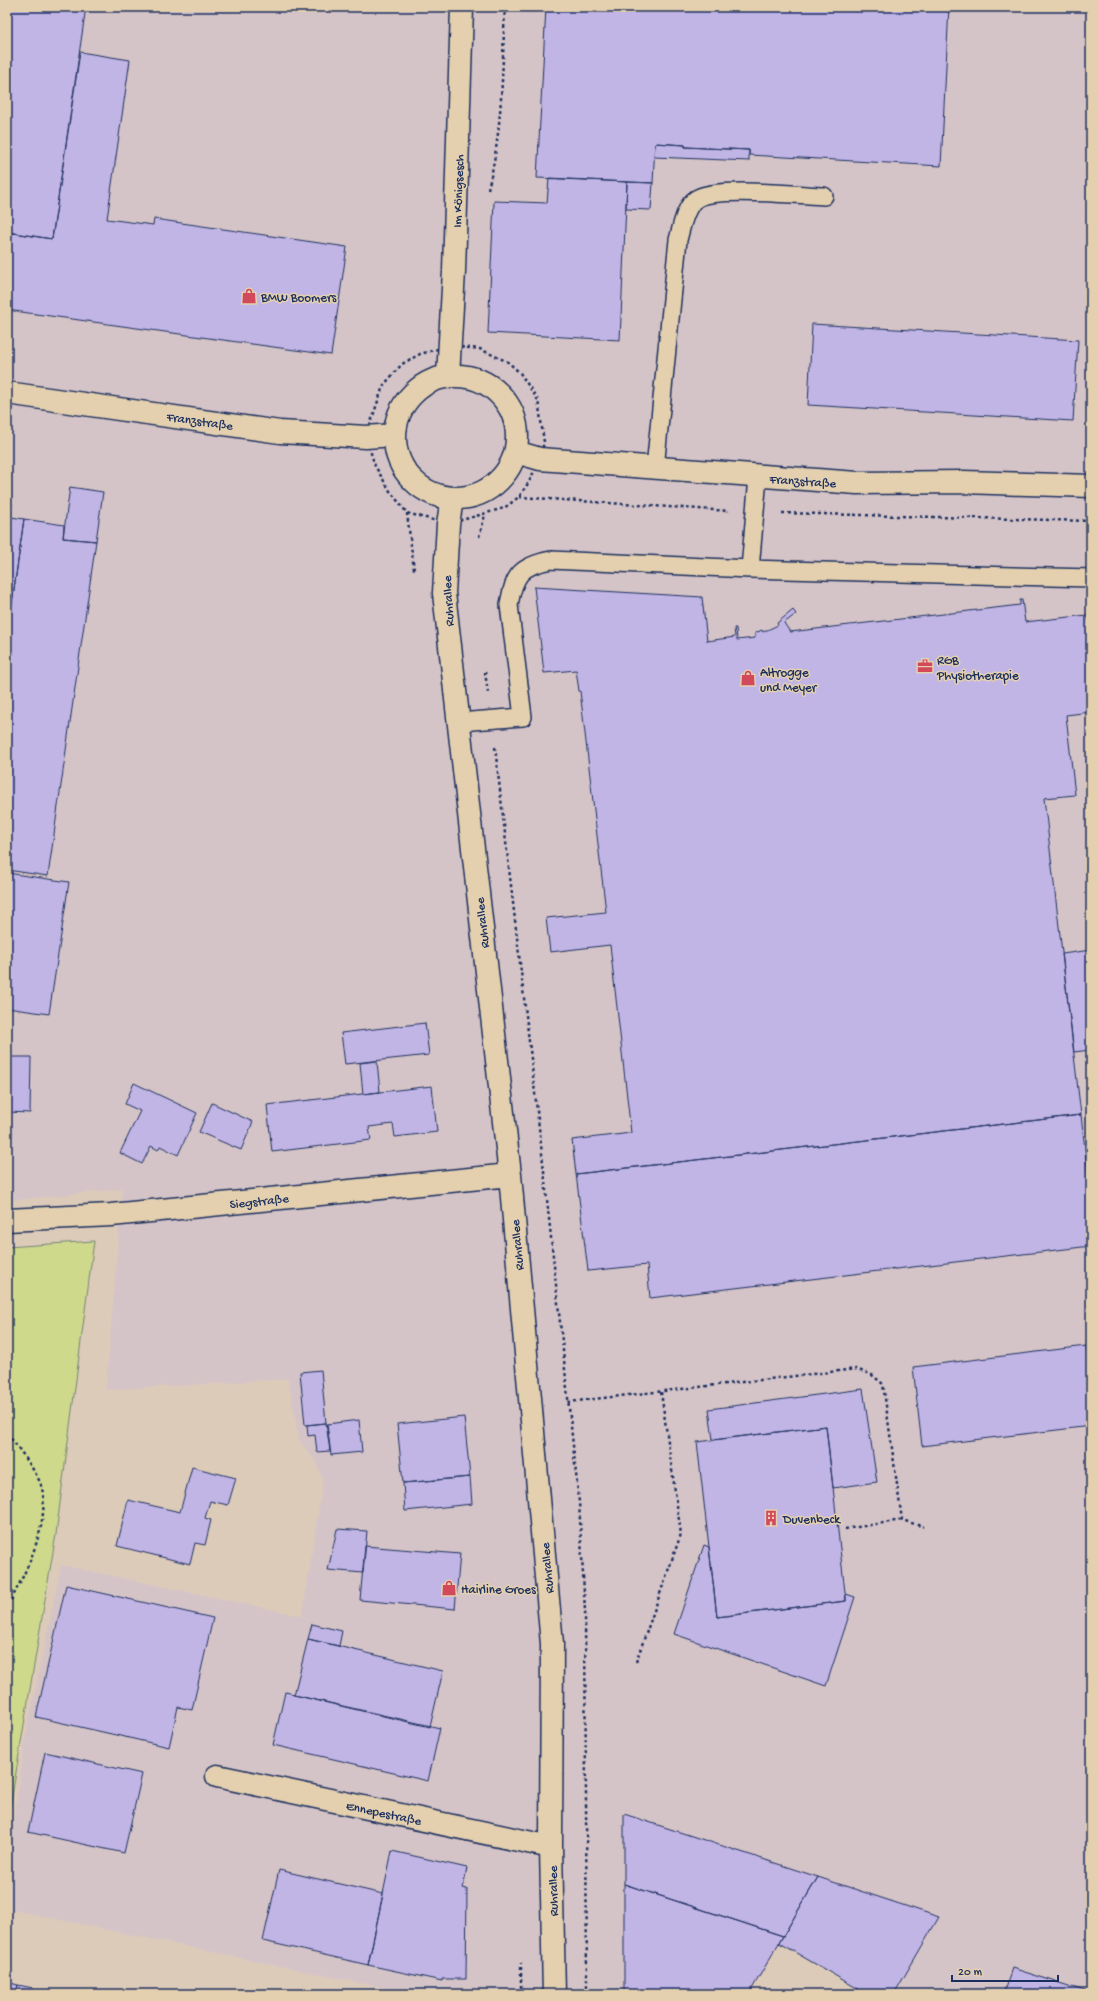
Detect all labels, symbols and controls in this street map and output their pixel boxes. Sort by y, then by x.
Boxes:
street label: Im Königsesch [451,154,468,228]
shop icon: BMW Boomers [240,287,258,305]
place label: BMW Boomers [260,291,337,306]
street label: Franzstraße [164,410,234,435]
street label: Franzstraße [768,473,837,492]
street label: Ruhrallee [441,575,458,627]
place label: RGB Physiotherapie [936,654,1019,684]
office icon: RGB Physiotherapie [916,657,934,675]
place label: Altrogge und Meyer [760,666,818,696]
shop icon: Altrogge und Meyer [739,669,757,687]
street label: Ruhrallee [473,896,494,949]
street label: Siegstraße [229,1192,290,1213]
street label: Ruhrallee [509,1219,528,1271]
building icon: Duvenbeck [762,1509,780,1527]
place label: Duvenbeck [782,1513,841,1528]
street label: Ruhrallee [539,1542,558,1594]
shop icon: Hairline Groes [440,1579,458,1597]
place label: Hairline Groes [461,1583,537,1598]
street label: Ennepestraße [344,1799,423,1830]
street label: Ruhrallee [547,1865,562,1917]
scale bar [952,1957,1058,1983]
text: 20 m [958,1966,983,1980]

